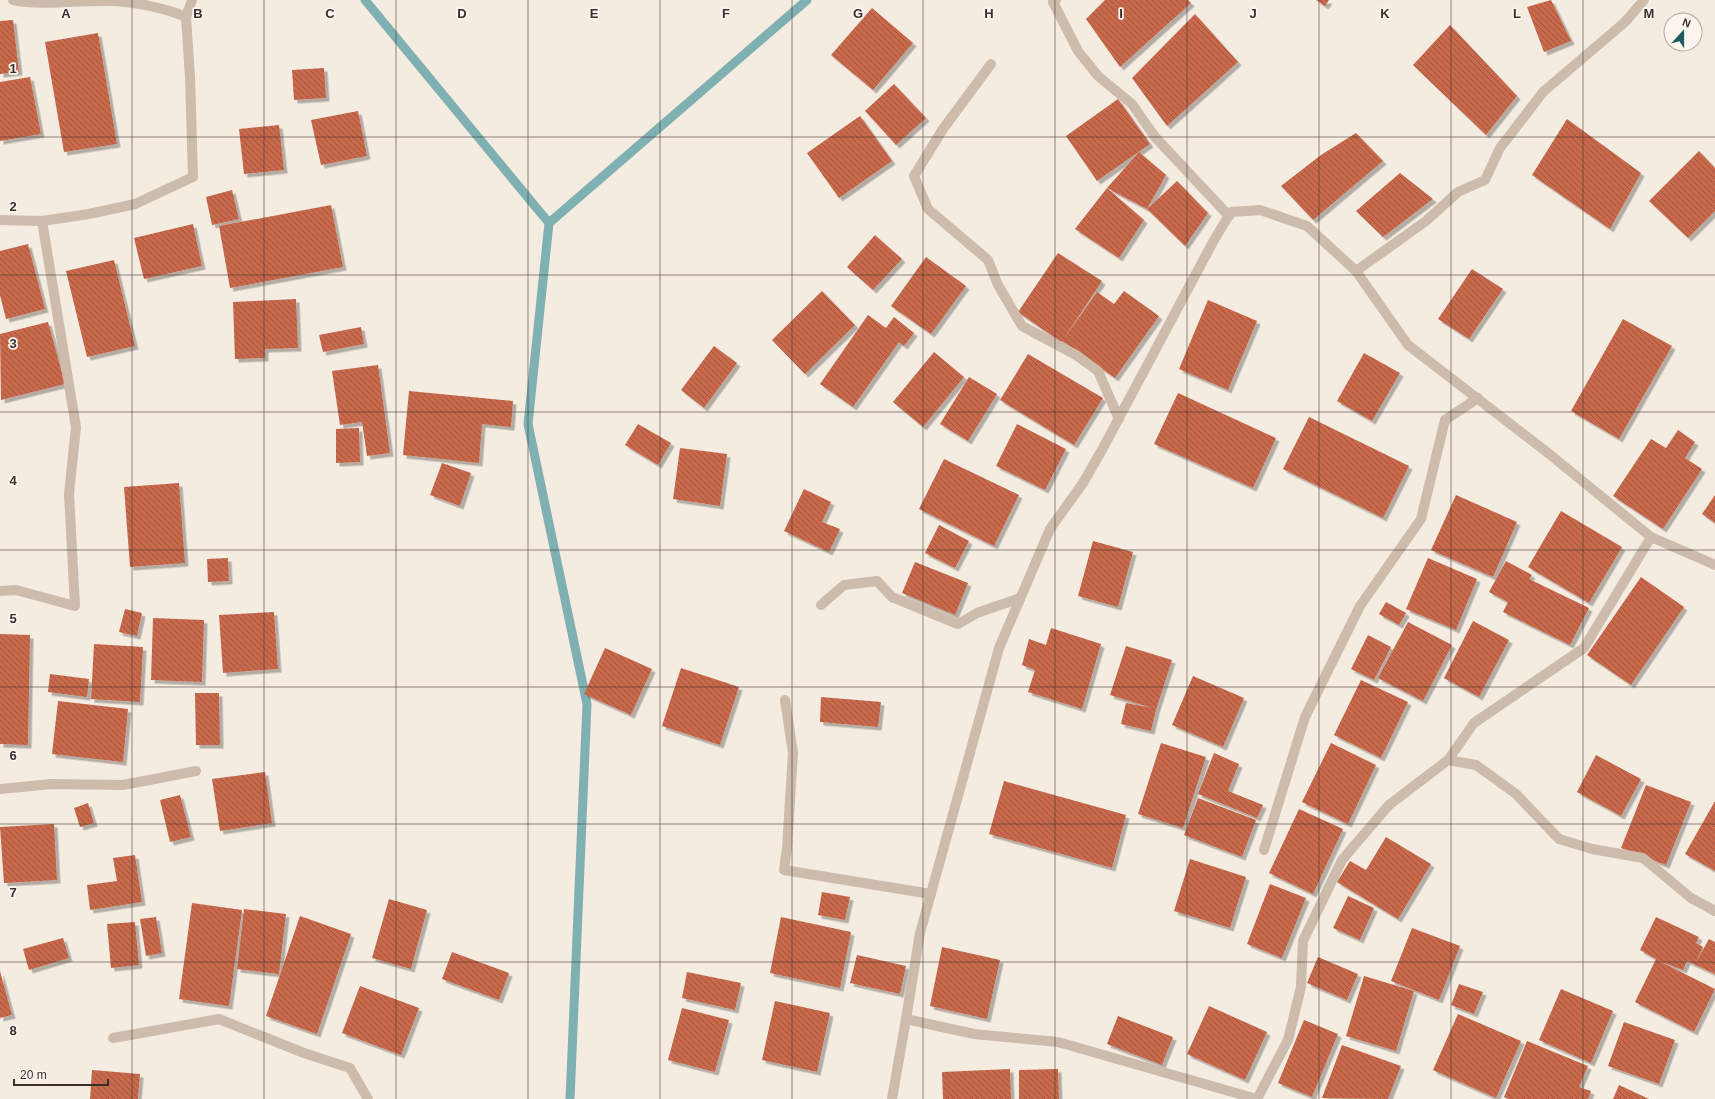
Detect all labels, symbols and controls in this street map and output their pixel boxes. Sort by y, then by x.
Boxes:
text: A [61,6,71,21]
text: B [193,6,203,21]
text: C [325,6,335,21]
text: D [457,6,467,21]
text: E [590,6,599,21]
text: F [722,6,730,21]
text: G [853,6,863,21]
text: H [984,6,994,21]
text: I [1119,6,1123,21]
text: J [1249,6,1257,21]
text: K [1380,6,1390,21]
text: L [1513,6,1521,21]
text: M [1644,6,1654,21]
north arrow [1663,12,1703,52]
text: N [1681,16,1692,30]
text: 1 [9,61,17,76]
text: 2 [9,199,17,214]
text: 3 [9,336,17,351]
text: 4 [9,473,17,488]
text: 5 [9,611,17,626]
text: 6 [9,748,17,763]
text: 7 [9,885,17,900]
text: 8 [9,1023,17,1038]
scale bar [14,1061,108,1087]
text: 20 m [20,1068,47,1082]

